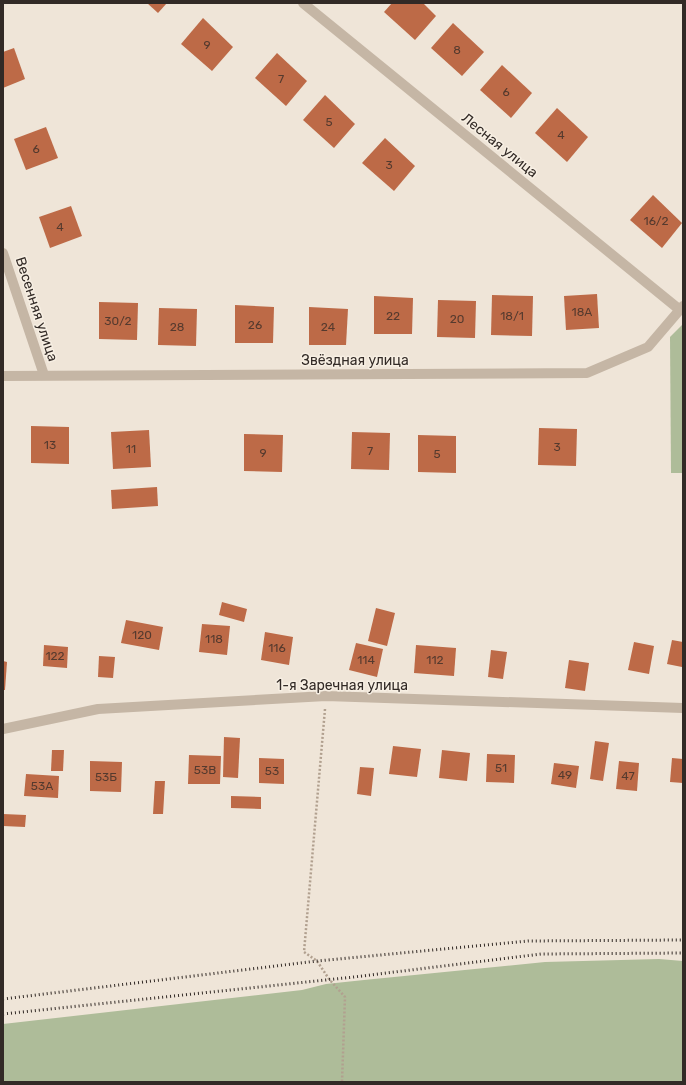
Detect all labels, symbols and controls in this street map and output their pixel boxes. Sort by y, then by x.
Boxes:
house number: 9 [203,38,211,52]
house number: 8 [453,43,461,57]
house number: 7 [278,72,284,86]
house number: 6 [502,85,510,99]
street label: Лесная улица [458,110,541,181]
house number: 5 [325,115,333,129]
house number: 4 [557,128,565,142]
house number: 6 [32,142,40,156]
house number: 3 [385,158,393,172]
house number: 16/2 [644,214,669,228]
house number: 4 [56,220,64,234]
street label: Весенняя улица [12,255,61,364]
house number: 18А [572,305,592,319]
house number: 22 [386,309,400,323]
house number: 18/1 [500,309,524,323]
house number: 20 [450,312,464,326]
house number: 30/2 [104,314,132,328]
house number: 26 [248,318,262,332]
house number: 28 [170,320,184,334]
house number: 24 [321,320,336,334]
street label: Звёздная улица [301,352,409,369]
house number: 13 [44,438,56,452]
house number: 3 [553,440,561,454]
house number: 11 [126,442,136,456]
house number: 7 [367,444,373,458]
house number: 9 [259,446,267,460]
house number: 5 [433,447,441,461]
house number: 120 [132,628,152,642]
house number: 118 [205,632,223,646]
house number: 116 [268,641,286,655]
house number: 122 [45,649,65,663]
house number: 114 [357,653,375,667]
house number: 112 [426,653,444,667]
street label: 1-я Заречная улица [276,677,408,694]
house number: 51 [495,761,507,775]
house number: 53В [194,763,216,777]
house number: 53 [265,764,279,778]
house number: 49 [558,768,572,782]
house number: 47 [621,769,635,783]
house number: 53Б [95,770,117,784]
house number: 53А [31,779,53,793]

